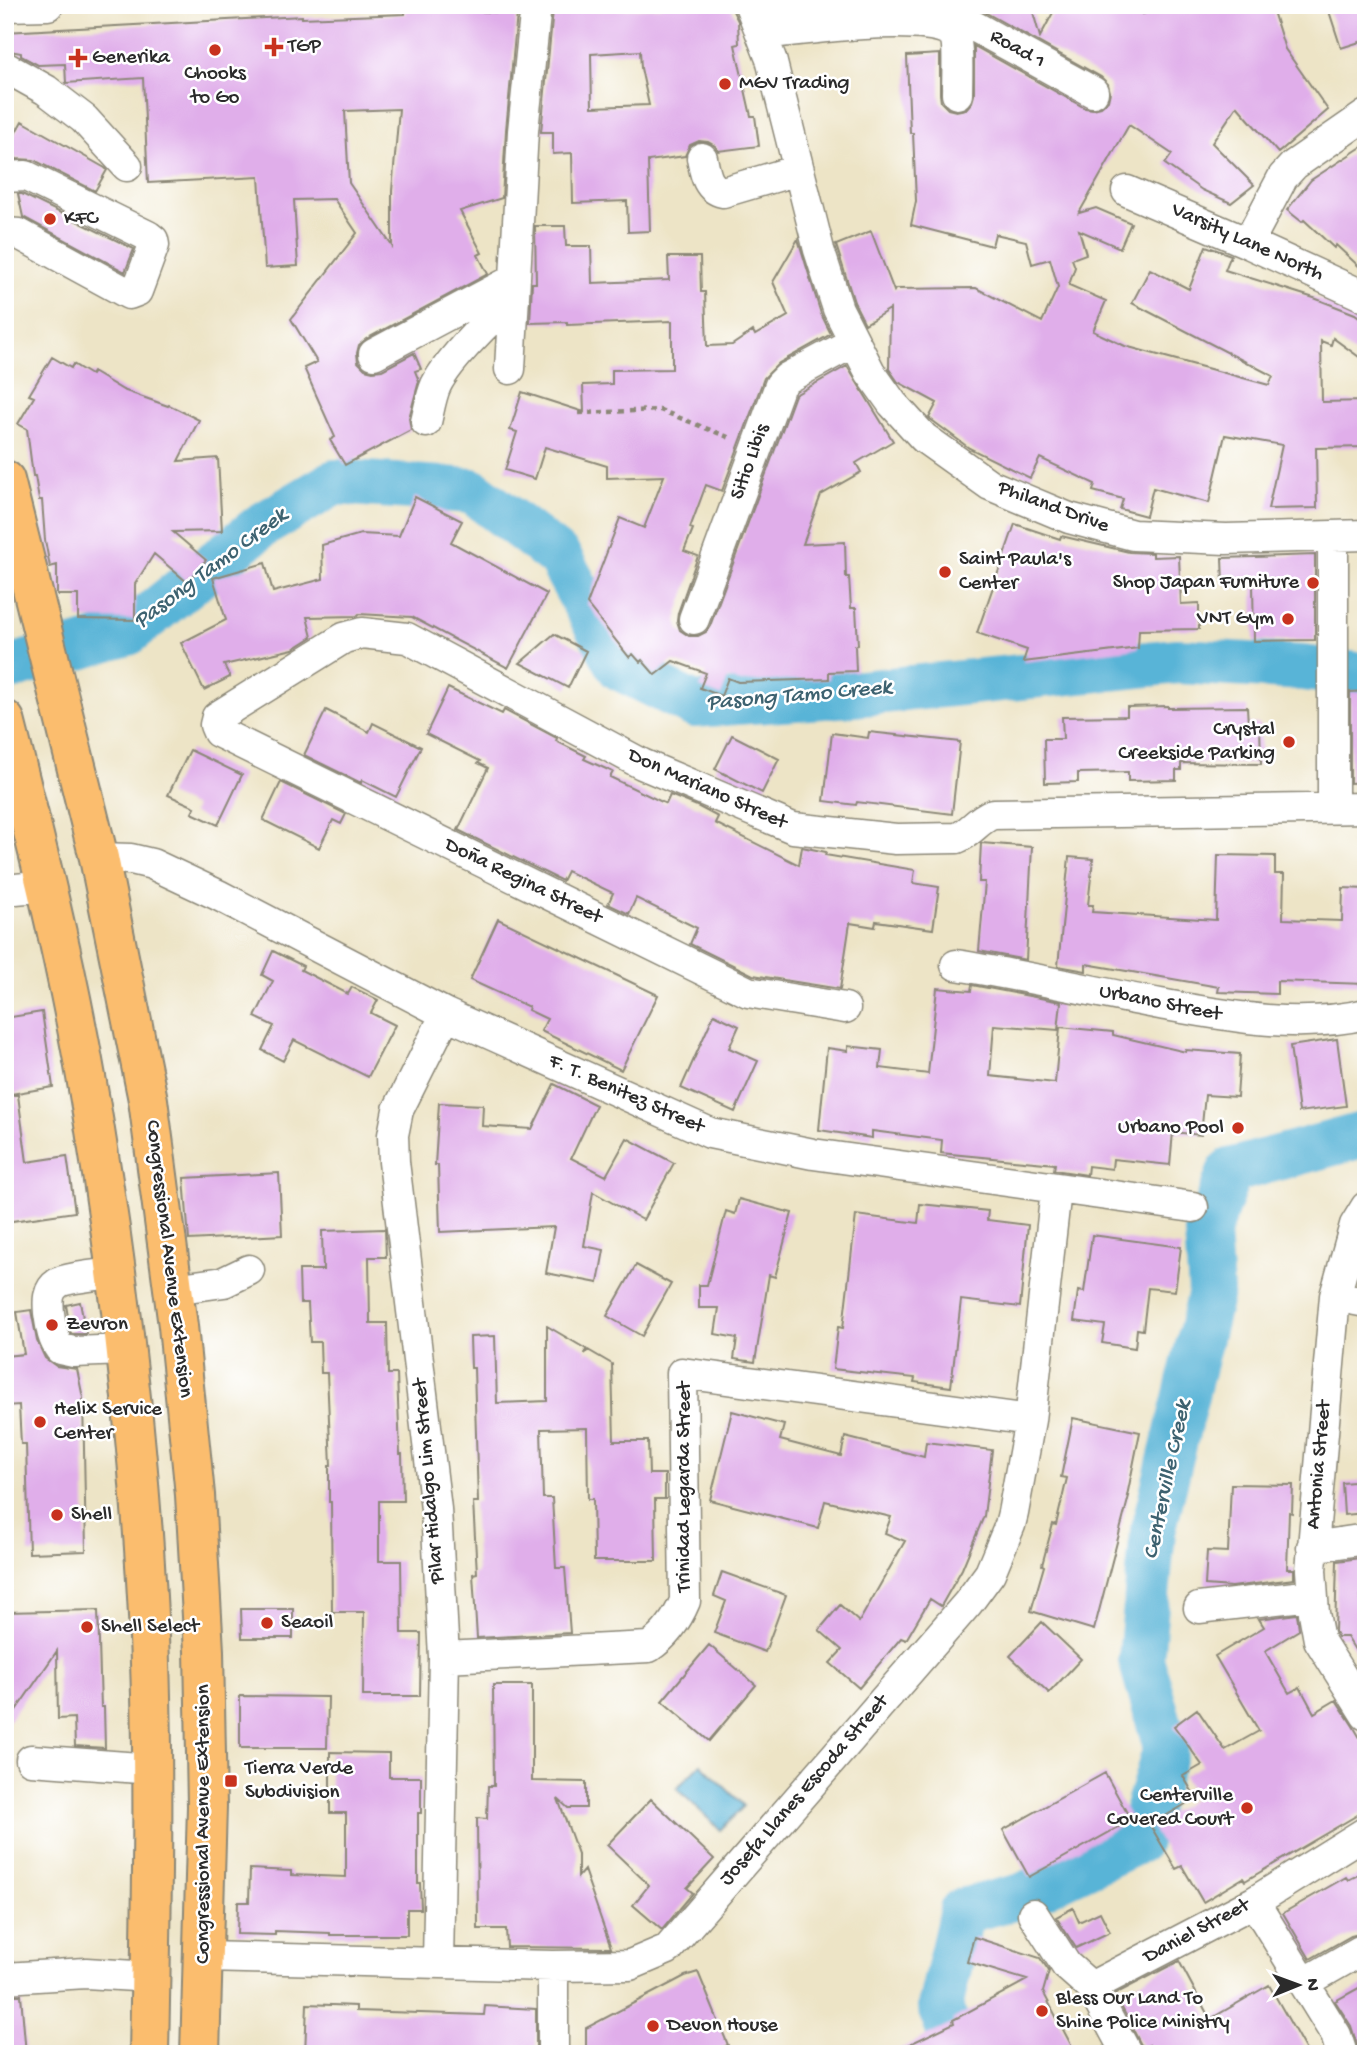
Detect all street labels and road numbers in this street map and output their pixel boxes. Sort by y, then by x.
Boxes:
street label: Road 1 [985,25,1049,75]
street label: Varsity Lane North [1166,198,1327,288]
street label: Sitio Libis [726,419,777,503]
street label: Philand Drive [993,476,1113,540]
street label: Don Mariano Street [622,743,793,837]
street label: Doña Regina Street [438,832,608,932]
street label: Urbano Street [1097,980,1226,1029]
street label: F. T. Benitez Street [543,1049,710,1142]
street label: Congressional Avenue Extension [139,1119,197,1399]
street label: Pilar Hidalgo Lim Street [408,1375,452,1586]
street label: Trinidad Legarda Street [673,1379,698,1593]
street label: Antonia Street [1302,1397,1338,1530]
street label: Congressional Avenue Extension [192,1684,217,1964]
street label: Josefa Llanes Escoda Street [715,1689,896,1892]
street label: Daniel Street [1138,1893,1256,1971]

